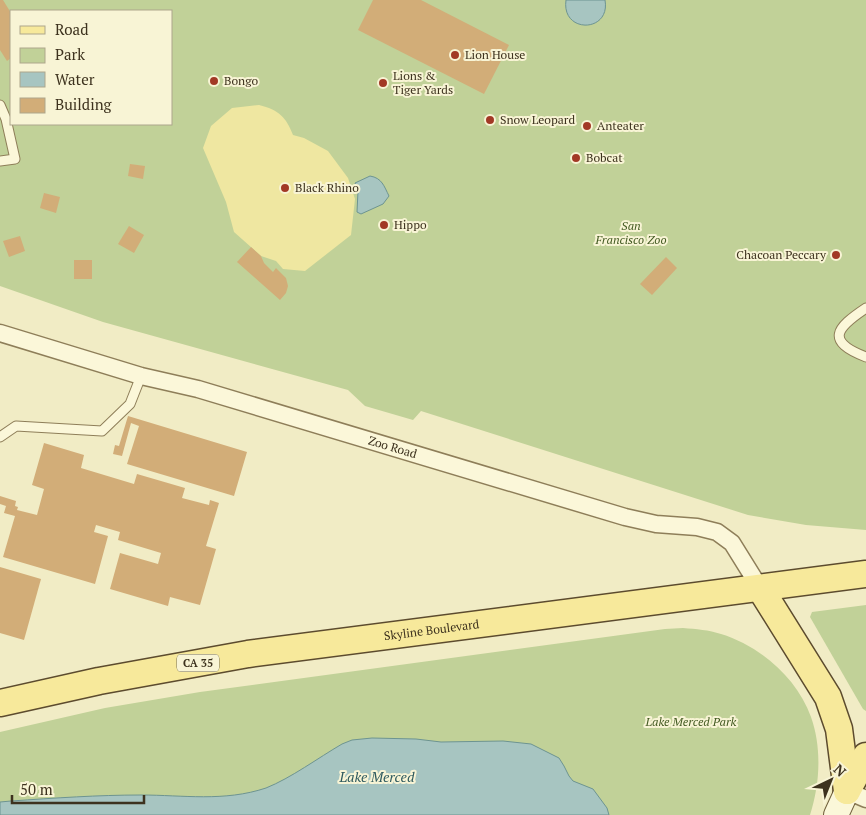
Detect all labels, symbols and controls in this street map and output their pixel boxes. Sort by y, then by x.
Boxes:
legend [10,10,172,125]
text: Road [55,19,88,39]
text: Park [55,44,85,64]
place label: Lion House [465,47,525,62]
marker: Lion House [449,49,461,61]
place label: Lions & Tiger Yards [393,68,453,97]
text: Water [55,69,95,89]
place label: Bongo [224,73,258,88]
marker: Bongo [208,75,220,87]
marker: Lions & Tiger Yards [377,77,389,89]
text: Building [55,94,113,114]
place label: Snow Leopard [500,112,575,127]
marker: Snow Leopard [484,114,496,126]
place label: Anteater [597,118,644,133]
marker: Anteater [581,120,593,132]
place label: Bobcat [586,150,623,165]
marker: Bobcat [570,152,582,164]
place label: Black Rhino [295,180,359,195]
marker: Black Rhino [279,182,291,194]
place label: Hippo [394,217,427,232]
park label: San Francisco Zoo [594,218,667,247]
marker: Hippo [378,219,390,231]
place label: Chacoan Peccary [736,247,827,262]
marker: Chacoan Peccary [830,249,842,261]
street label: Zoo Road [367,432,419,461]
street label: Skyline Boulevard [383,616,480,643]
road number: CA 35 [177,654,219,671]
park label: Lake Merced Park [645,714,737,729]
north arrow [806,755,856,805]
text: N [830,760,851,781]
water label: Lake Merced [339,767,415,786]
scale bar [12,772,145,804]
text: 50 m [20,779,53,799]

